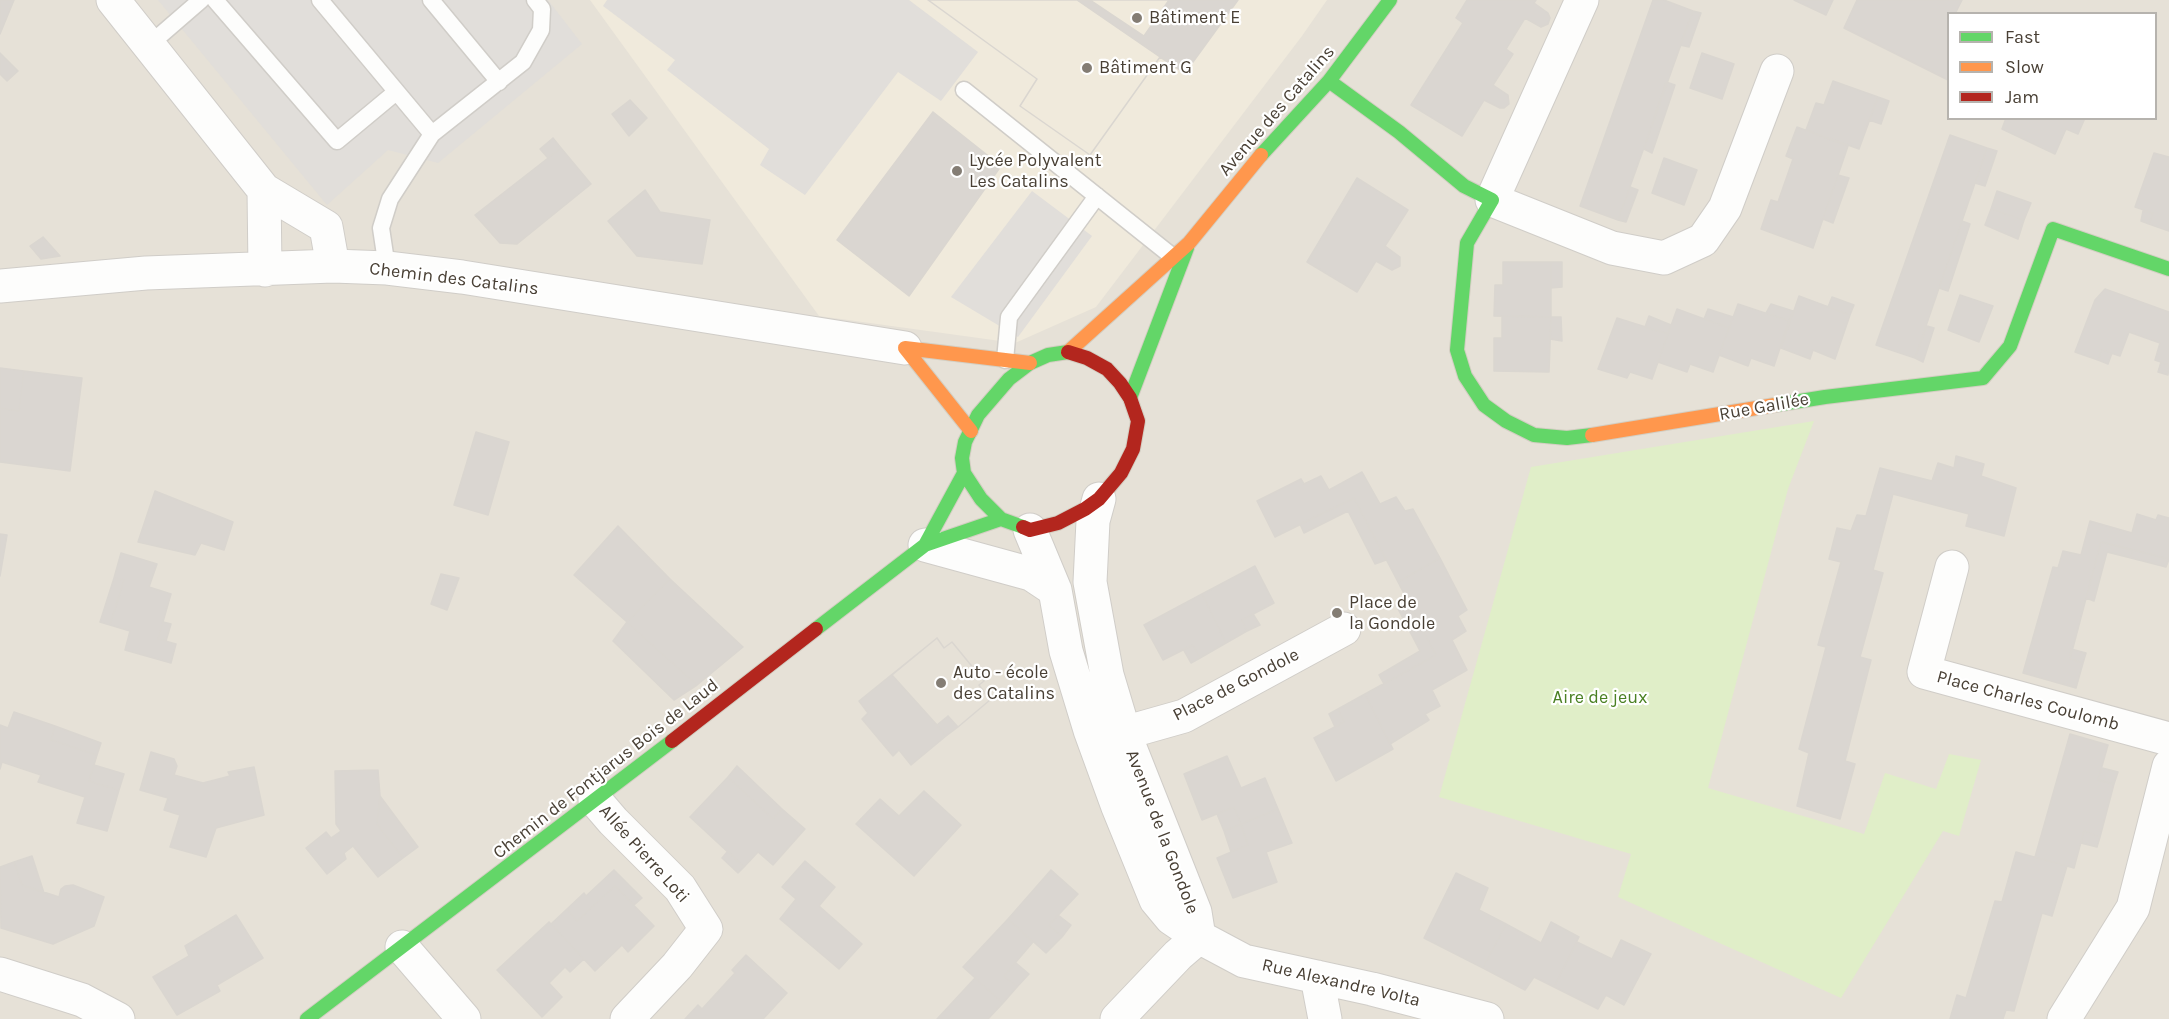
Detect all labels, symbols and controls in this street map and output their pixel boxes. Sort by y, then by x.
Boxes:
place label: Bâtiment E [1149,7,1240,29]
marker: Bâtiment E [1130,11,1144,25]
legend [1947,12,2157,120]
text: Fast [2005,26,2040,48]
street label: Avenue des Catalins [1215,41,1339,181]
text: Slow [2005,56,2044,78]
place label: Bâtiment G [1099,57,1192,79]
marker: Bâtiment G [1080,61,1094,75]
text: Jam [2005,86,2039,108]
place label: Lycée Polyvalent Les Catalins [969,150,1101,192]
marker: Lycée Polyvalent Les Catalins [950,164,964,178]
street label: Chemin des Catalins [368,258,540,300]
street label: Rue Galilée [1717,388,1811,426]
place label: Place de la Gondole [1349,592,1435,634]
marker: Place de la Gondole [1330,606,1344,620]
street label: Place de Gondole [1169,644,1303,726]
place label: Auto - école des Catalins [953,662,1055,704]
street label: Place Charles Coulomb [1934,666,2122,736]
street label: Chemin de Fontjarus Bois de Laud [489,674,723,864]
marker: Auto - école des Catalins [934,676,948,690]
park label: Aire de jeux [1553,687,1647,709]
street label: Avenue de la Gondole [1121,747,1203,917]
street label: Allée Pierre Loti [594,800,694,908]
street label: Rue Alexandre Volta [1260,954,1422,1012]

